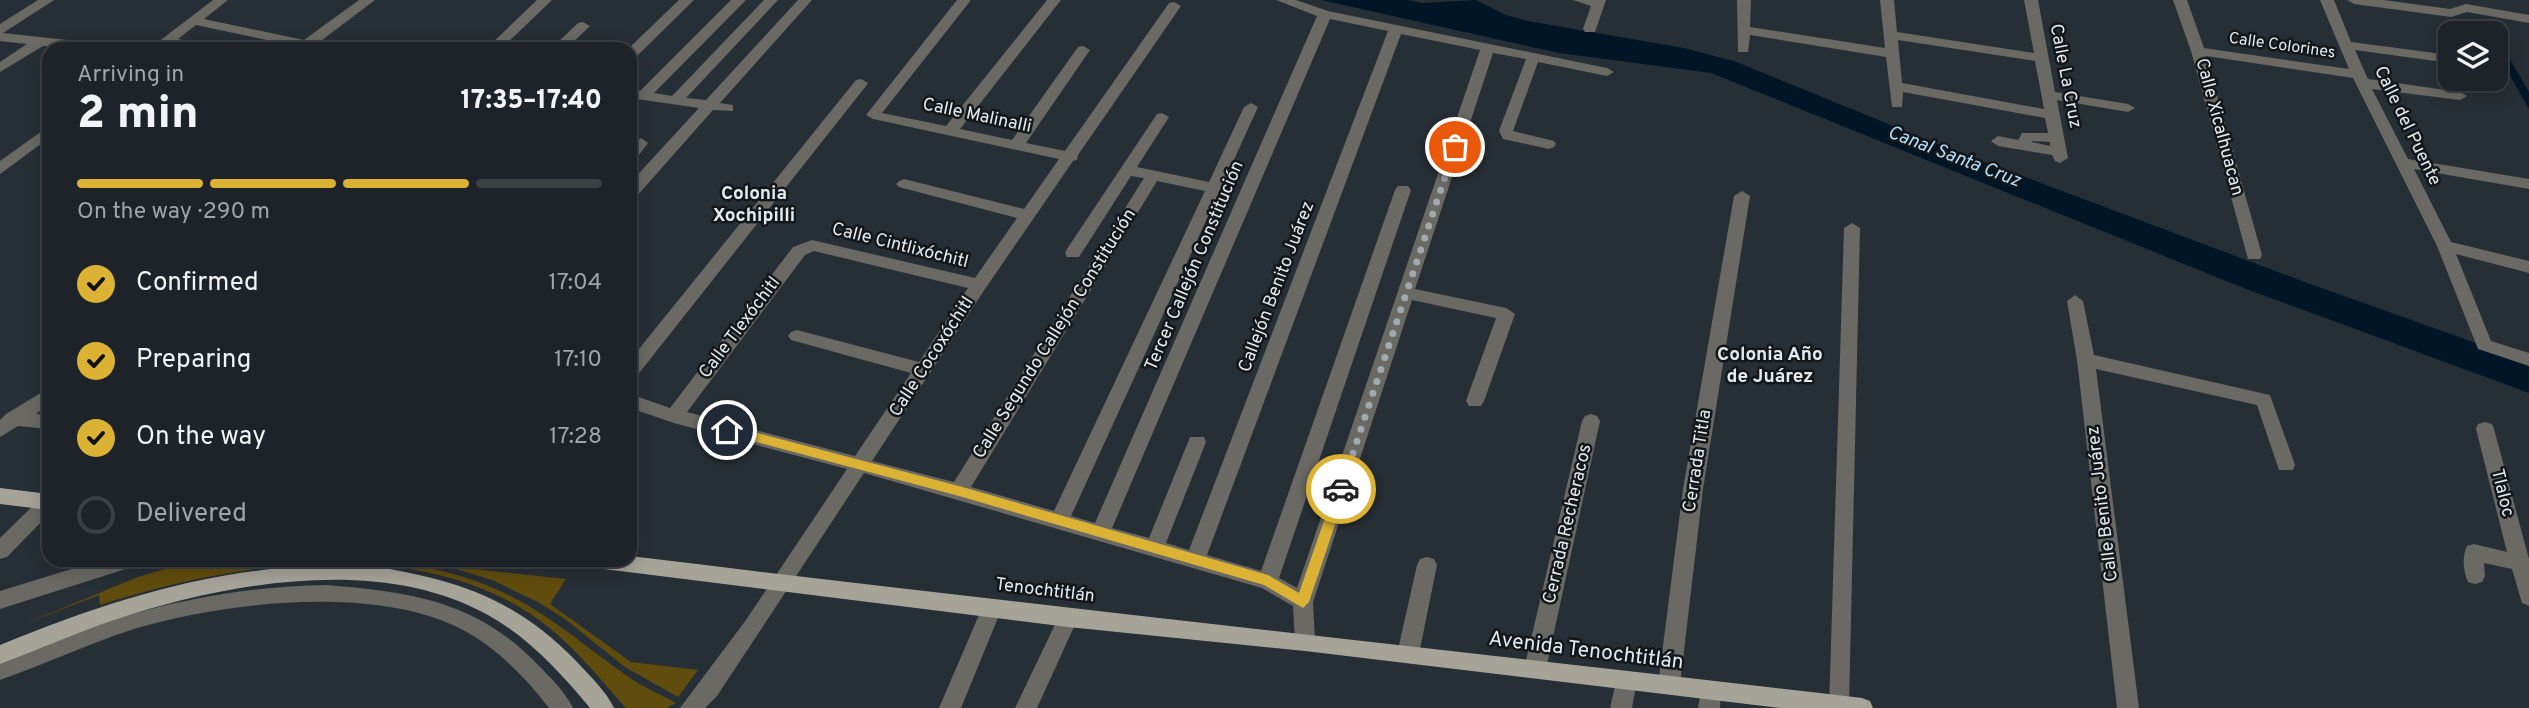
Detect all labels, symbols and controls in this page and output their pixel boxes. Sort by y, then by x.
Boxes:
map controls [2438,21,2508,91]
button: layers [2438,21,2508,91]
street label: Calle La Cruz [2044,22,2086,130]
street label: Calle Colorines [2227,29,2337,63]
street label: Calle Xicalhuacan [2190,56,2248,198]
text: Arriving in [77,61,184,90]
street label: Calle del Puente [2368,62,2446,190]
text: 17:35–17:40 [460,85,602,118]
text: 2 min [77,86,199,145]
street label: Calle Malinalli [920,93,1034,139]
pin [1425,117,1485,177]
water label: Canal Santa Cruz [1884,121,2025,194]
icon: bag [1436,128,1474,166]
street label: Tercer Callejón Constitución [1140,157,1250,375]
district label: Colonia Xochipilli [713,182,795,228]
text: On the way · 290 m [77,198,270,227]
street label: Callejón Benito Juárez [1234,198,1320,376]
street label: Calle Segundo Callejón Constitución [968,205,1142,463]
street label: Calle Cintlixóchitl [829,218,971,274]
icon: check [77,265,115,303]
text: Confirmed [136,267,259,300]
text: 17:04 [548,269,602,298]
street label: Calle Tlexóchitl [694,272,786,384]
street label: Calle Cocoxóchitl [884,292,980,422]
icon: check [77,342,115,380]
district label: Colonia Año de Juárez [1717,343,1823,389]
text: Preparing [136,344,251,377]
text: 17:10 [554,346,602,375]
pin [697,400,757,460]
street label: Cerrada Titla [1679,408,1717,514]
icon: home [708,411,746,449]
icon: check [77,419,115,457]
text: On the way [136,421,266,454]
text: 17:28 [549,423,602,452]
street label: Calle Benito Juárez [2082,425,2124,583]
street label: Cerrada Recheracos [1538,442,1598,606]
courier [1306,454,1376,524]
street label: Tlaloc [2485,467,2519,519]
icon: car [1322,470,1360,508]
text: Delivered [136,498,247,531]
street label: Tenochtitlán [994,573,1096,609]
street label: Avenida Tenochtitlán [1487,626,1685,676]

